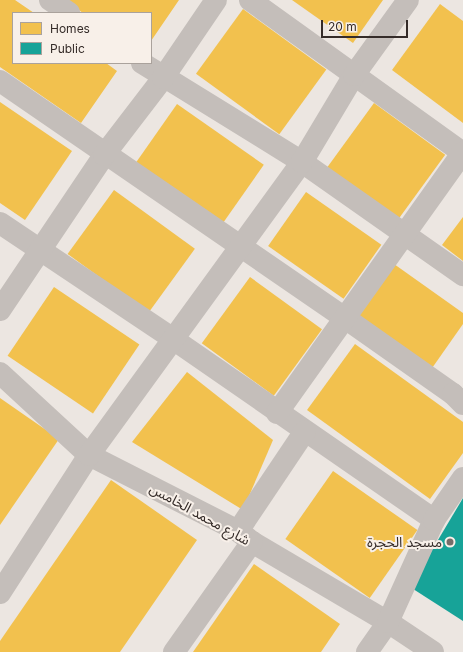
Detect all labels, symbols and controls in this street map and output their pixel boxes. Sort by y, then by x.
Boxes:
legend [12,12,152,64]
scale bar [323,12,410,38]
text: 20 m [328,19,357,34]
text: Homes [50,21,90,36]
text: Public [50,41,85,56]
street label: شارع محمد الخامس [147,479,253,549]
place label: مسجد الحجرة [367,534,442,550]
marker: مسجد الحجرة [445,537,455,547]

